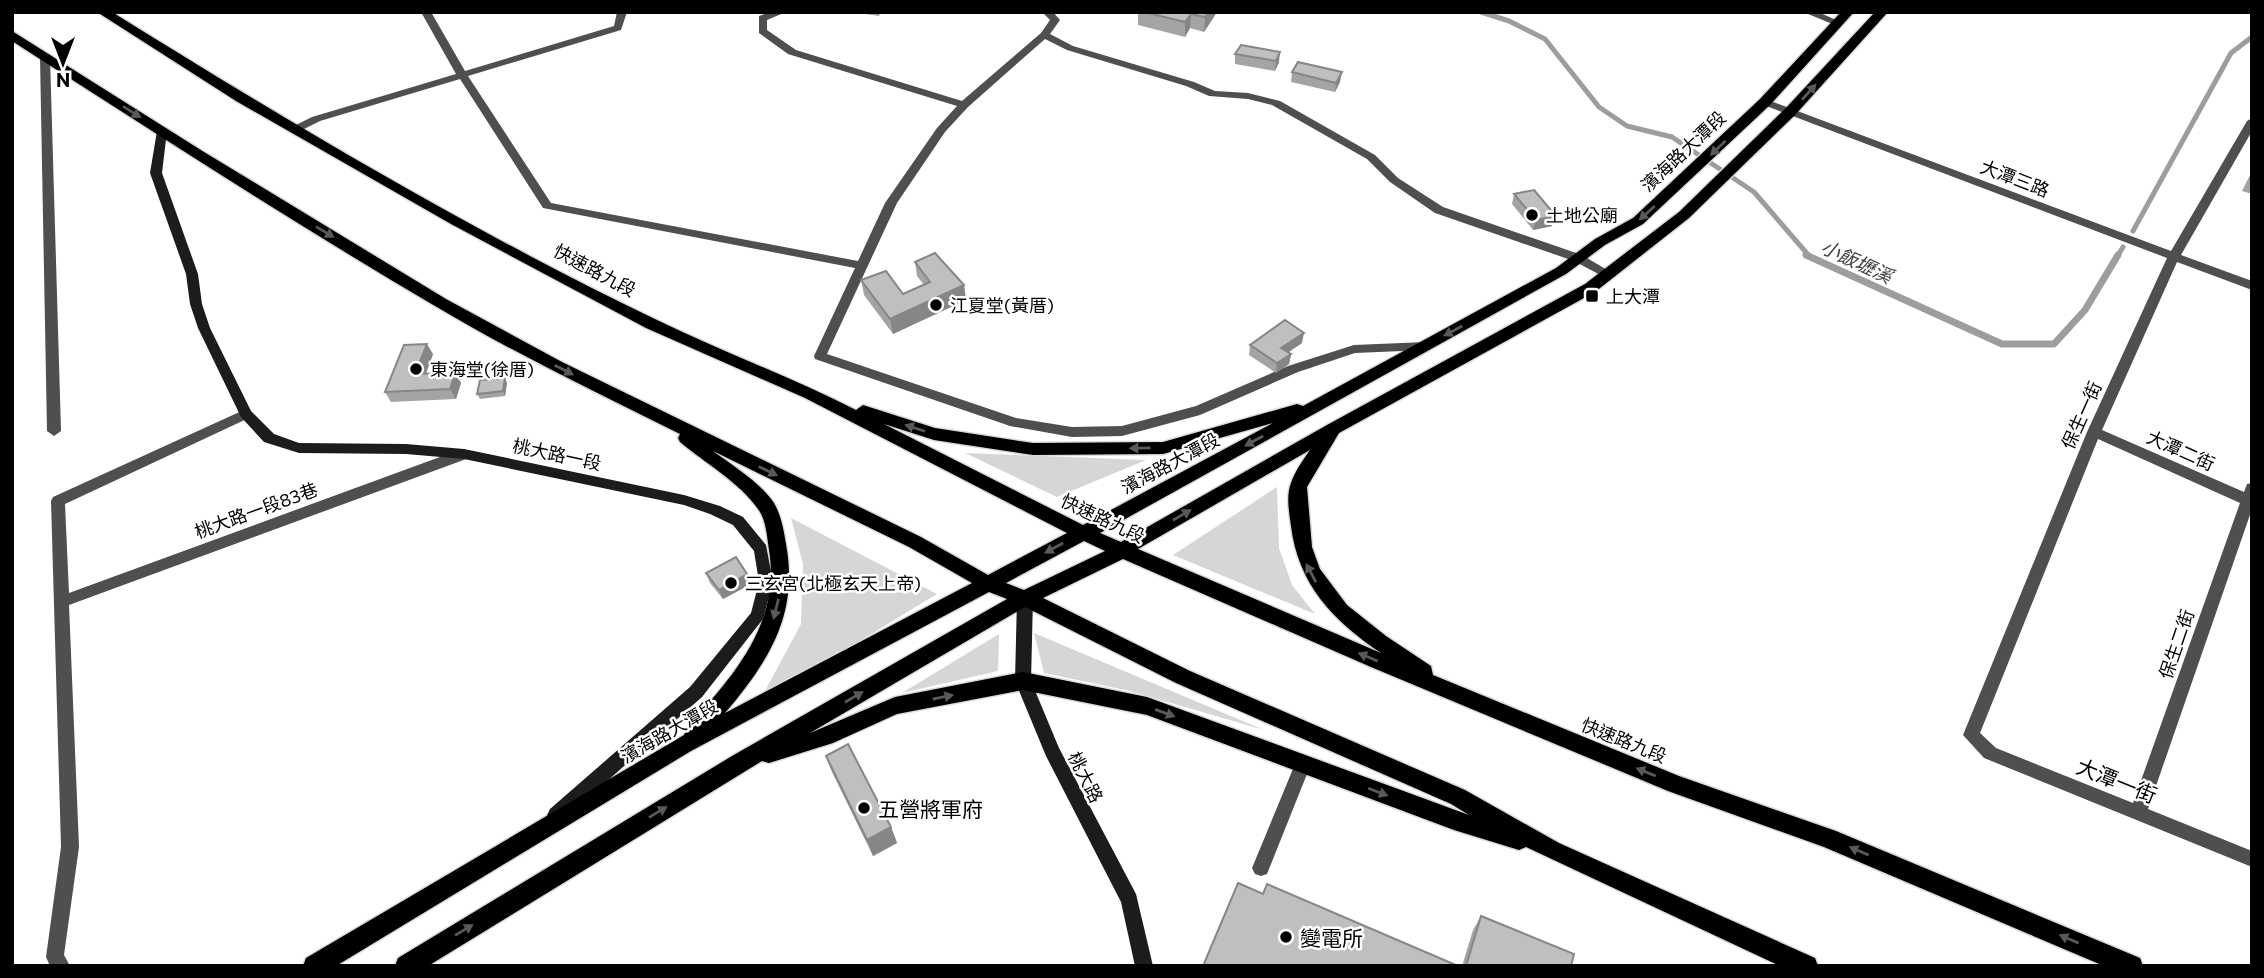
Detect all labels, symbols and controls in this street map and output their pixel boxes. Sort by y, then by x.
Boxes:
north arrow [28,28,98,98]
text: N [56,69,70,92]
one-way arrow [1800,84,1816,101]
one-way arrow [122,105,141,118]
street label: 濱海路大潭段 [1636,106,1730,196]
one-way arrow [1710,139,1727,155]
street label: 大潭三路 [1977,155,2053,201]
place label: 土地公廟 [1546,204,1618,226]
one-way arrow [1638,205,1656,221]
marker: 土地公廟 [1524,207,1540,223]
one-way arrow [315,225,335,238]
water label: 小飯壢溪 [1818,235,1899,289]
street label: 快速路九段 [550,239,640,301]
place label: 上大潭 [1606,285,1660,307]
marker: 上大潭 [1584,288,1600,304]
place label: 江夏堂(黃厝) [950,294,1054,316]
marker: 江夏堂(黃厝) [928,297,944,313]
one-way arrow [1444,325,1463,337]
place label: 東海堂(徐厝) [430,358,534,380]
marker: 東海堂(徐厝) [408,361,424,377]
one-way arrow [554,365,574,376]
street label: 保生一街 [2056,378,2106,452]
one-way arrow [904,422,925,433]
street label: 大潭二街 [2144,425,2218,475]
street label: 濱海路大潭段 [1117,428,1223,498]
street label: 桃大路一段 [511,434,603,474]
one-way arrow [1245,435,1264,447]
one-way arrow [1129,442,1151,454]
one-way arrow [758,465,778,476]
street label: 桃大路一段83巷 [192,478,320,542]
street label: 快速路九段 [1058,489,1148,547]
one-way arrow [1172,509,1191,521]
one-way arrow [1044,543,1064,554]
one-way arrow [1306,563,1317,583]
place label: 三玄宮(北極玄天上帝) [745,572,921,594]
marker: 三玄宮(北極玄天上帝) [723,575,739,591]
one-way arrow [770,598,781,620]
street label: 保生二街 [2154,606,2198,682]
one-way arrow [1358,651,1379,662]
one-way arrow [845,690,864,703]
one-way arrow [932,691,954,702]
street label: 濱海路大潭段 [617,694,721,768]
one-way arrow [1155,707,1176,718]
street label: 快速路九段 [1578,713,1670,767]
street label: 桃大路 [1064,748,1108,806]
street label: 大潭一街 [2073,753,2161,807]
one-way arrow [1636,766,1657,777]
one-way arrow [1368,787,1389,798]
place label: 五營將軍府 [878,796,983,821]
marker: 五營將軍府 [856,800,872,816]
one-way arrow [649,805,668,818]
one-way arrow [1849,846,1870,857]
one-way arrow [454,924,474,937]
place label: 變電所 [1300,925,1363,950]
marker: 變電所 [1278,929,1294,945]
one-way arrow [2059,934,2080,945]

